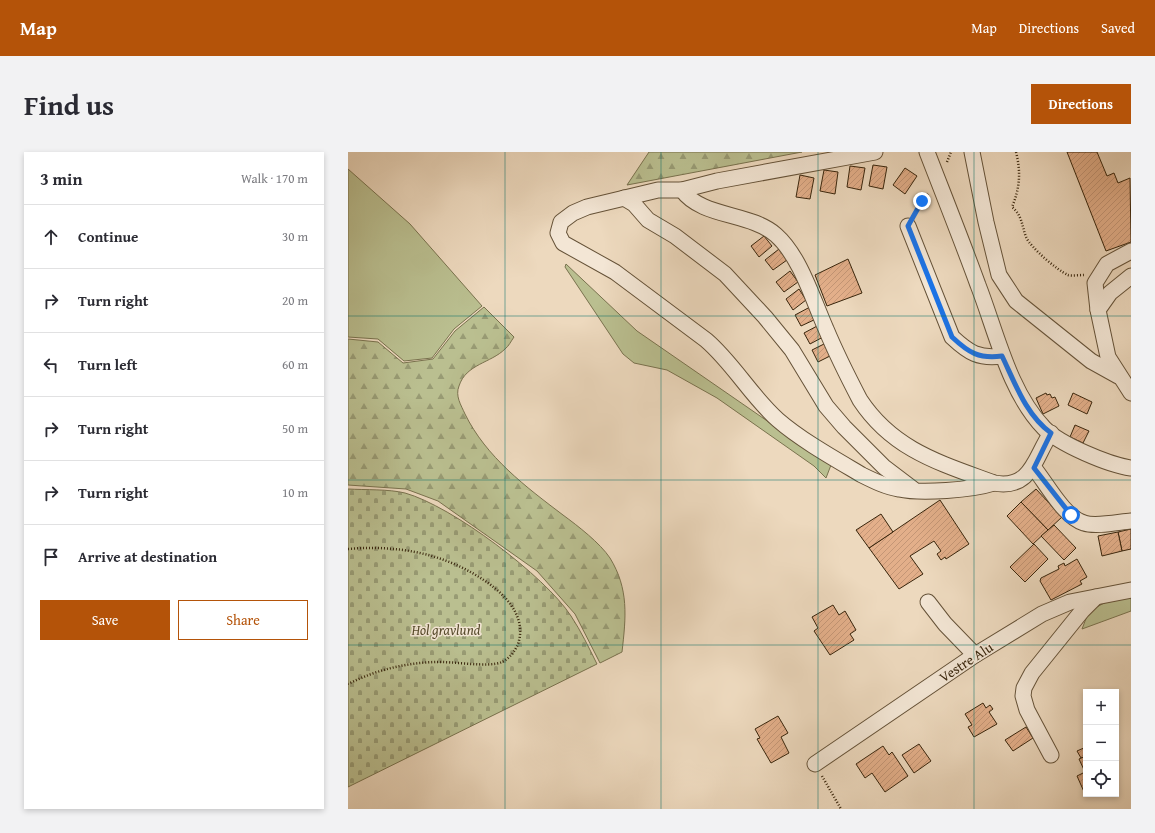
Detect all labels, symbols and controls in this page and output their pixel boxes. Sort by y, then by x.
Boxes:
text: Map [20,14,57,42]
text: Map [971,18,997,38]
text: Directions [1019,18,1079,38]
text: Saved [1101,18,1135,38]
text: Find us [24,84,114,125]
button: Directions [1031,84,1131,124]
text: 3 min [40,166,82,191]
text: Walk · 170 m [241,169,308,188]
route end [913,192,931,210]
icon: ahead [40,226,62,248]
text: Continue [78,226,139,247]
text: 30 m [282,227,308,246]
icon: right [40,290,62,312]
text: Turn right [78,290,149,311]
text: 20 m [282,291,308,310]
icon: left [40,354,62,376]
text: Turn left [78,354,137,375]
text: 60 m [282,355,308,374]
icon: right [40,418,62,440]
text: Turn right [78,418,149,439]
text: 50 m [282,419,308,438]
icon: right [40,482,62,504]
text: Turn right [78,482,149,503]
text: 10 m [282,483,308,502]
route start [1062,506,1080,524]
icon: arrive [40,546,62,568]
text: Arrive at destination [78,546,217,567]
button: Save [40,600,170,640]
button: Share [178,600,308,640]
park label: Hol gravlund [410,620,481,640]
street label: Vestre Alu [935,637,997,687]
map controls [1083,689,1119,797]
button: + [1083,689,1119,725]
button: − [1083,725,1119,761]
button: locate [1083,761,1119,797]

